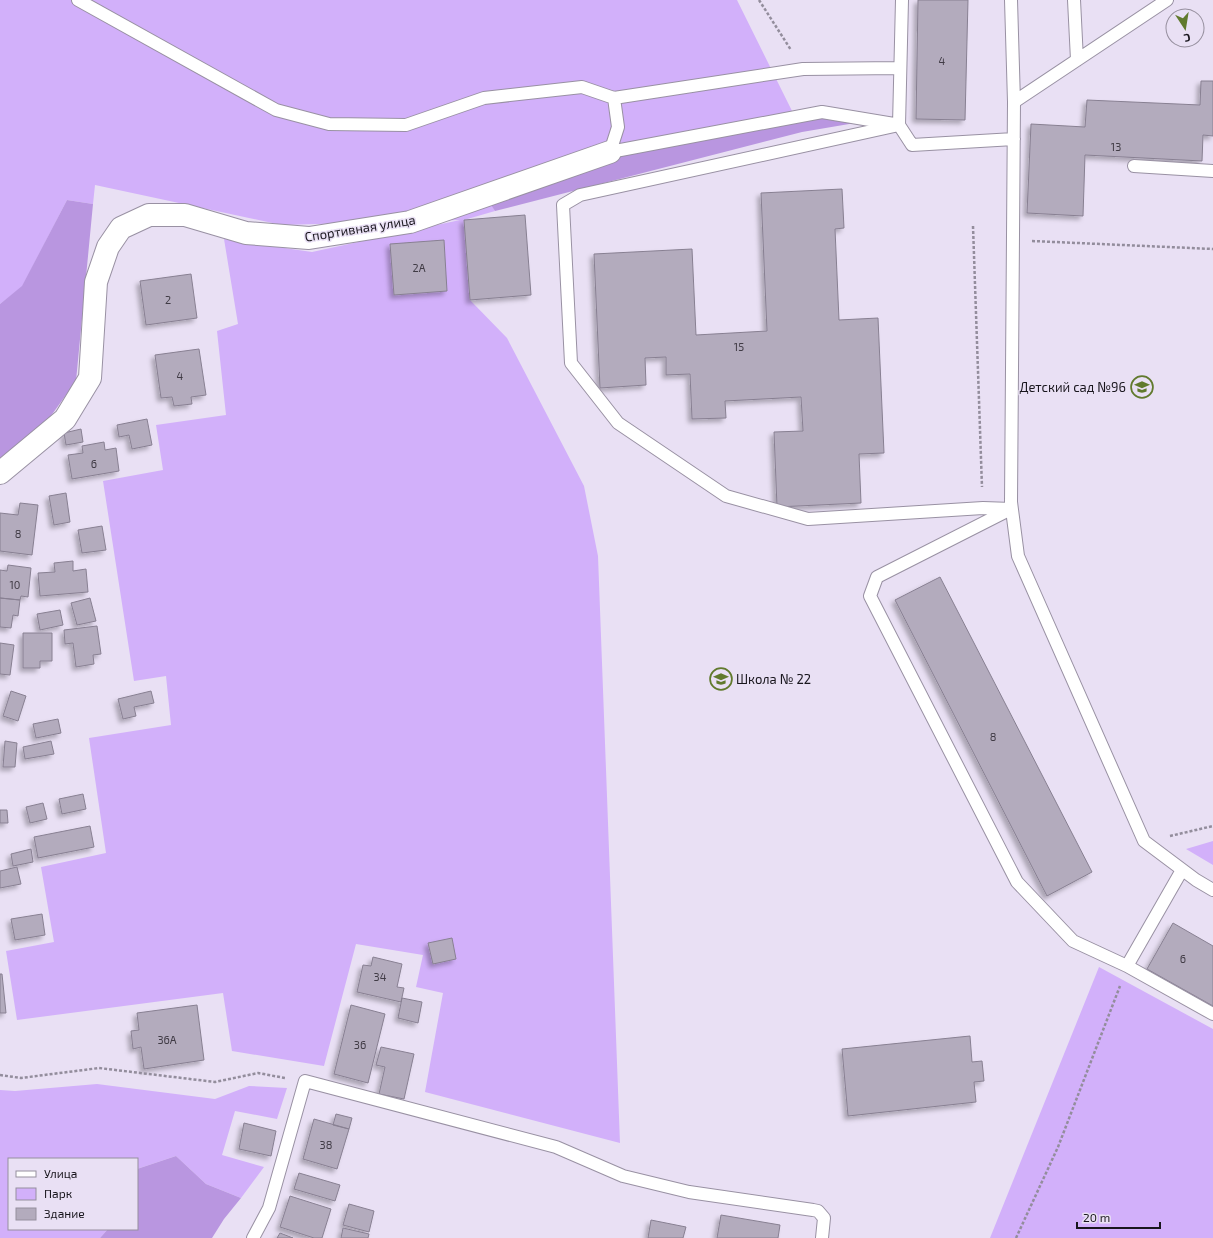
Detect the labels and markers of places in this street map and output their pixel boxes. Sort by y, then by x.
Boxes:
school or university icon: Детский сад №96 [1129,374,1155,400]
place label: Детский сад №96 [1020,379,1126,395]
school or university icon: Школа № 22 [708,666,734,692]
place label: Школа № 22 [736,671,811,687]

